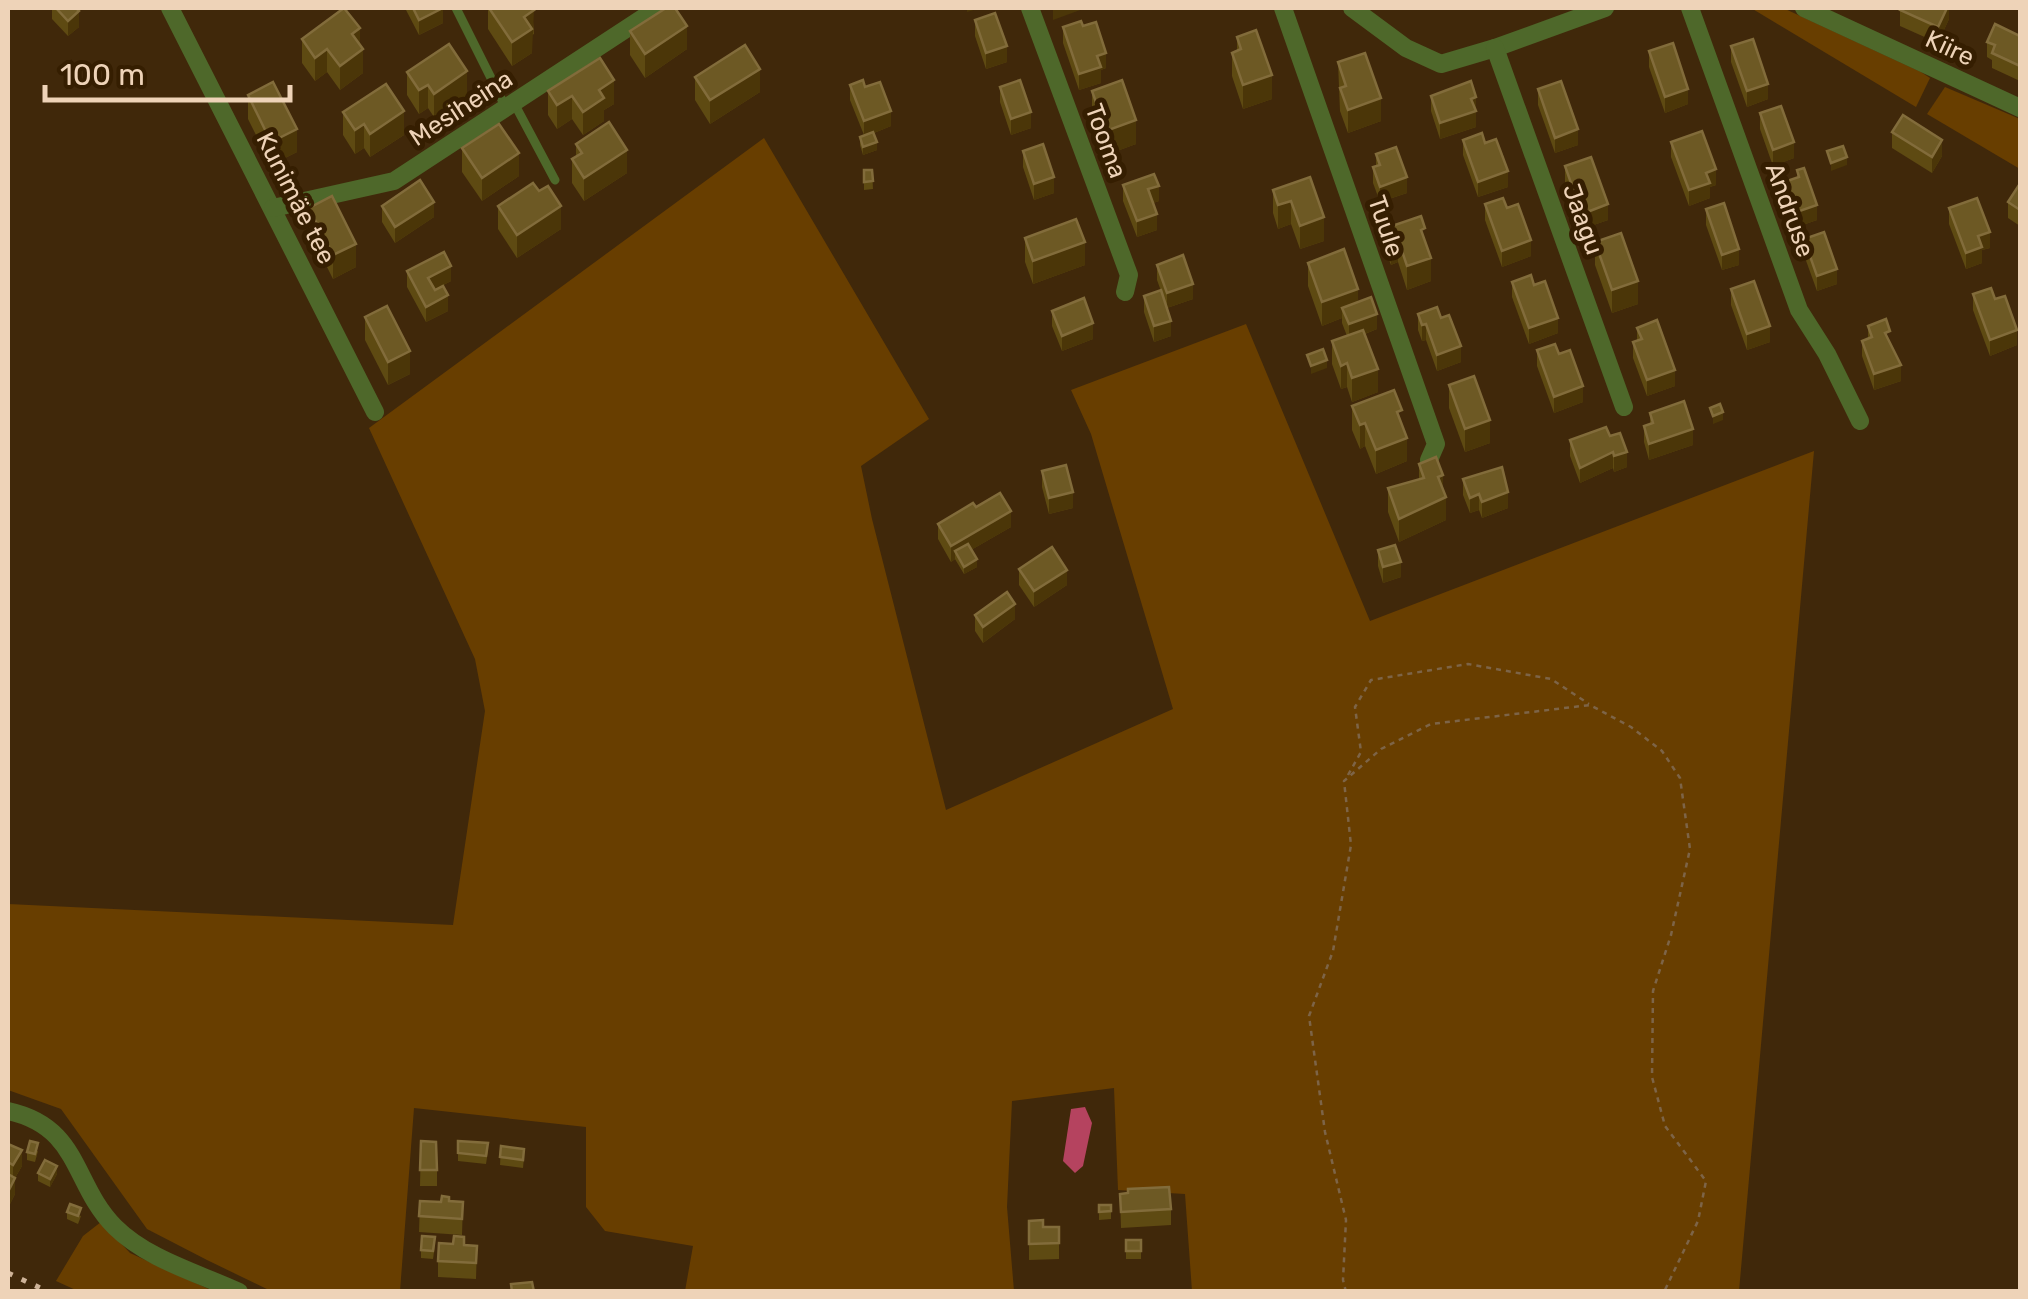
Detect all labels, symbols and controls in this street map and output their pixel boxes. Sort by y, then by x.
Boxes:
street label: Kiire [1921,24,1979,72]
scale bar [45,40,290,102]
text: 100 m [60,57,145,93]
street label: Mesiheina [404,64,518,152]
street label: Tooma [1079,100,1133,182]
street label: Kunimäe tee [250,127,342,269]
street label: Andruse [1760,159,1820,261]
street label: Jaagu [1557,180,1609,258]
street label: Tuule [1362,192,1410,260]

